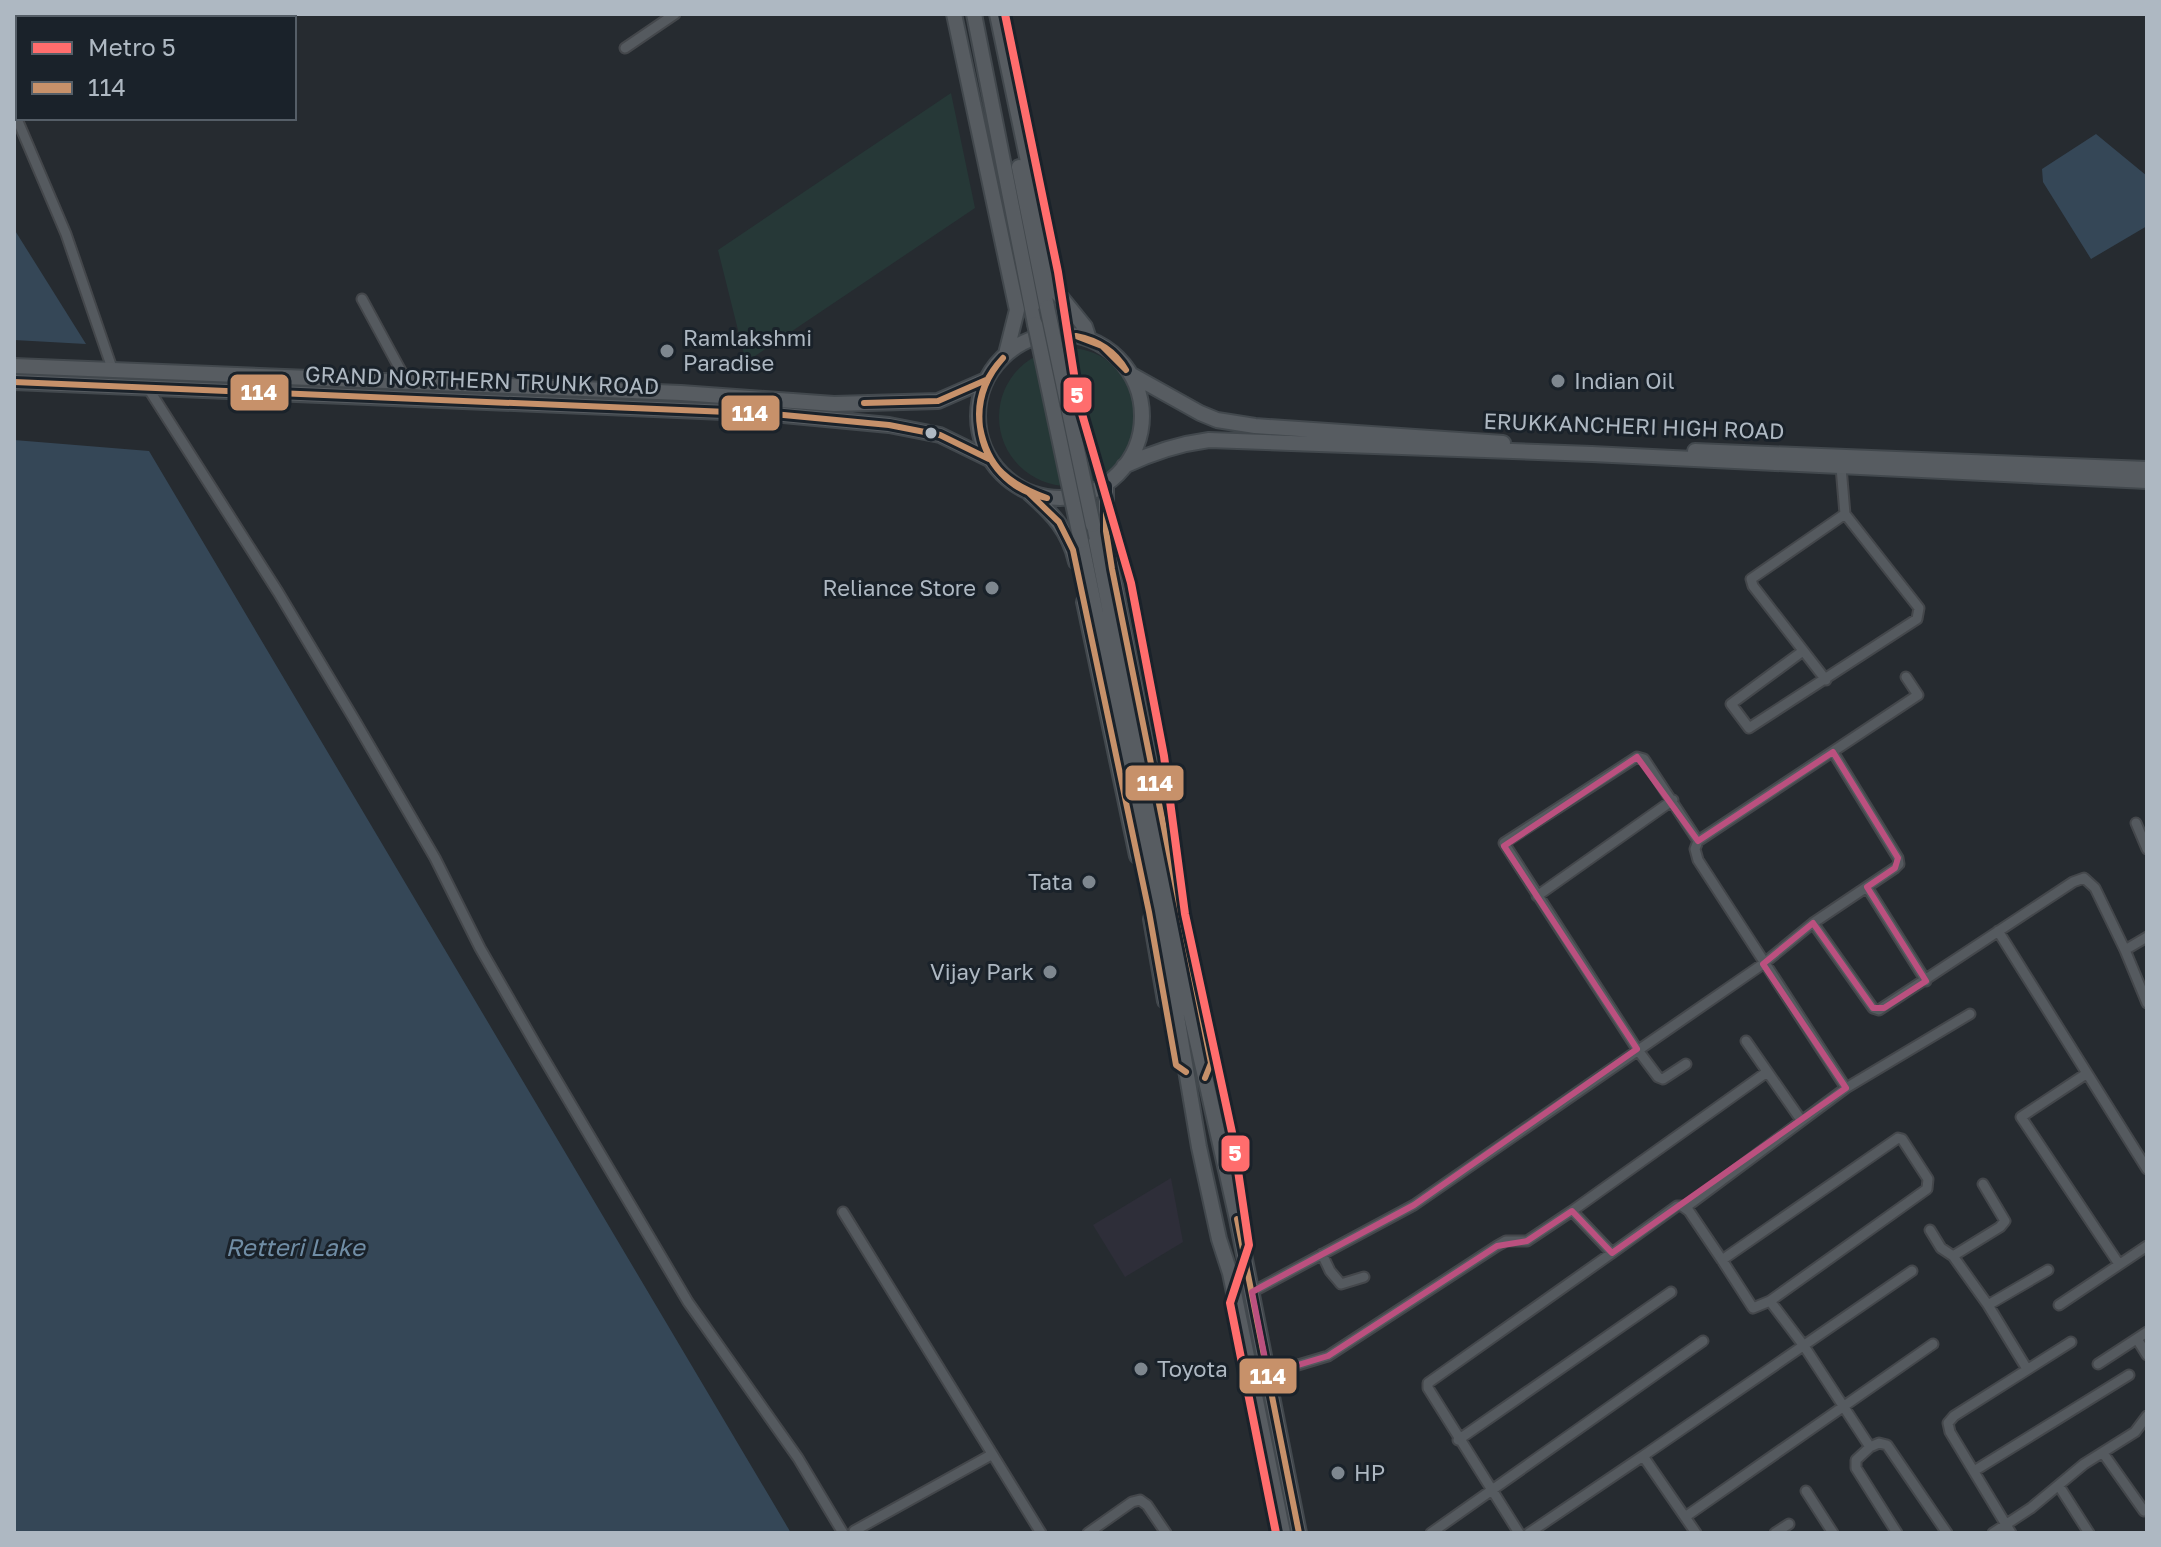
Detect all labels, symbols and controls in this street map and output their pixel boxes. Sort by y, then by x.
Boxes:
legend [16,16,296,120]
text: Metro 5 [88,32,176,61]
text: 114 [88,72,126,101]
place label: Ramlakshmi Paradise [683,324,812,376]
marker: Ramlakshmi Paradise [658,342,676,360]
street label: GRAND NORTHERN TRUNK ROAD [304,360,660,399]
place label: Indian Oil [1574,367,1675,394]
marker: Indian Oil [1549,372,1567,390]
line badge: 114 [229,373,290,412]
line badge: 5 [1062,376,1093,414]
text: 114 [241,378,277,405]
text: 5 [1070,381,1084,408]
line badge: 114 [720,394,781,432]
text: 114 [732,399,768,426]
street label: ERUKKANCHERI HIGH ROAD [1483,407,1785,444]
unlabelled marker [923,425,939,441]
place label: Reliance Store [823,574,976,601]
marker: Reliance Store [983,579,1001,597]
line badge: 114 [1124,764,1185,802]
text: 114 [1137,769,1173,796]
place label: Tata [1028,868,1073,895]
marker: Tata [1080,873,1098,891]
place label: Vijay Park [930,958,1034,985]
marker: Vijay Park [1041,963,1059,981]
line badge: 5 [1220,1134,1251,1173]
text: 5 [1228,1139,1242,1166]
water label: Retteri Lake [225,1232,367,1261]
place label: Toyota [1157,1355,1228,1382]
line badge: 114 [1238,1357,1298,1395]
marker: Toyota [1132,1360,1150,1378]
text: 114 [1250,1362,1286,1389]
place label: HP [1354,1459,1385,1486]
marker: HP [1329,1464,1347,1482]

